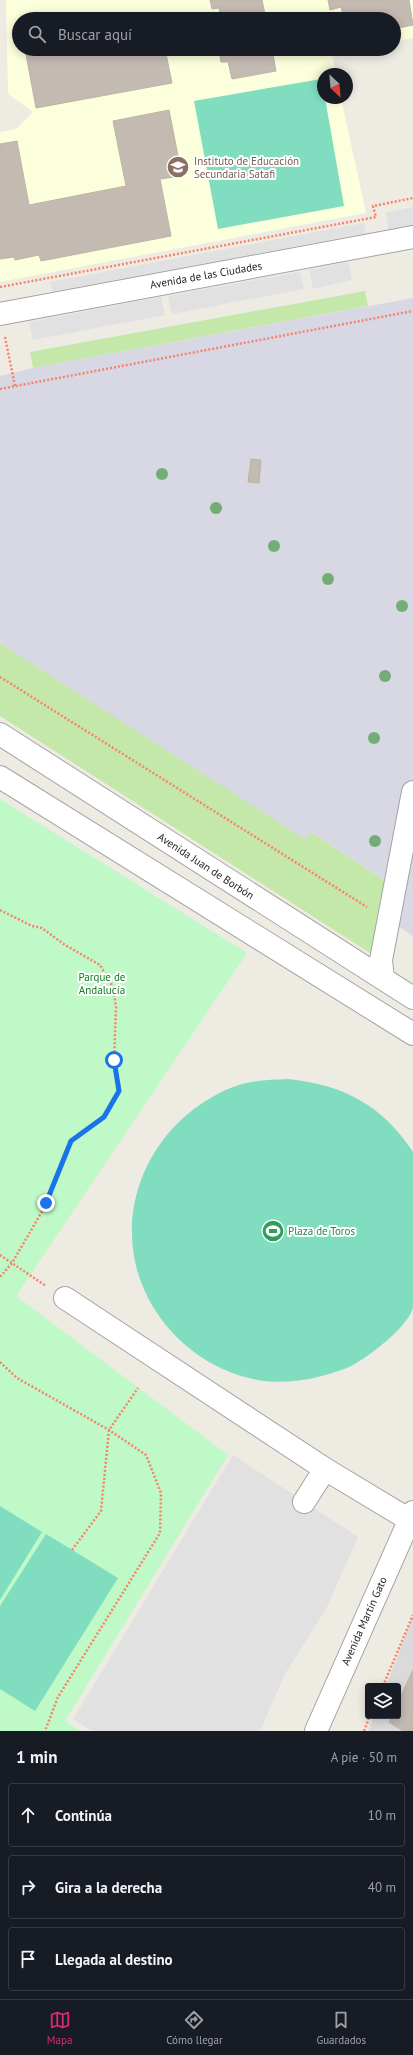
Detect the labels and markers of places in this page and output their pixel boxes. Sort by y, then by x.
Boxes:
school or university icon: Instituto de Educación Secundaria Satafi [165,154,191,180]
place label: Instituto de Educación Secundaria Satafi [194,154,299,181]
sports icon: Plaza de Toros [260,1218,286,1244]
place label: Plaza de Toros [288,1224,355,1238]

